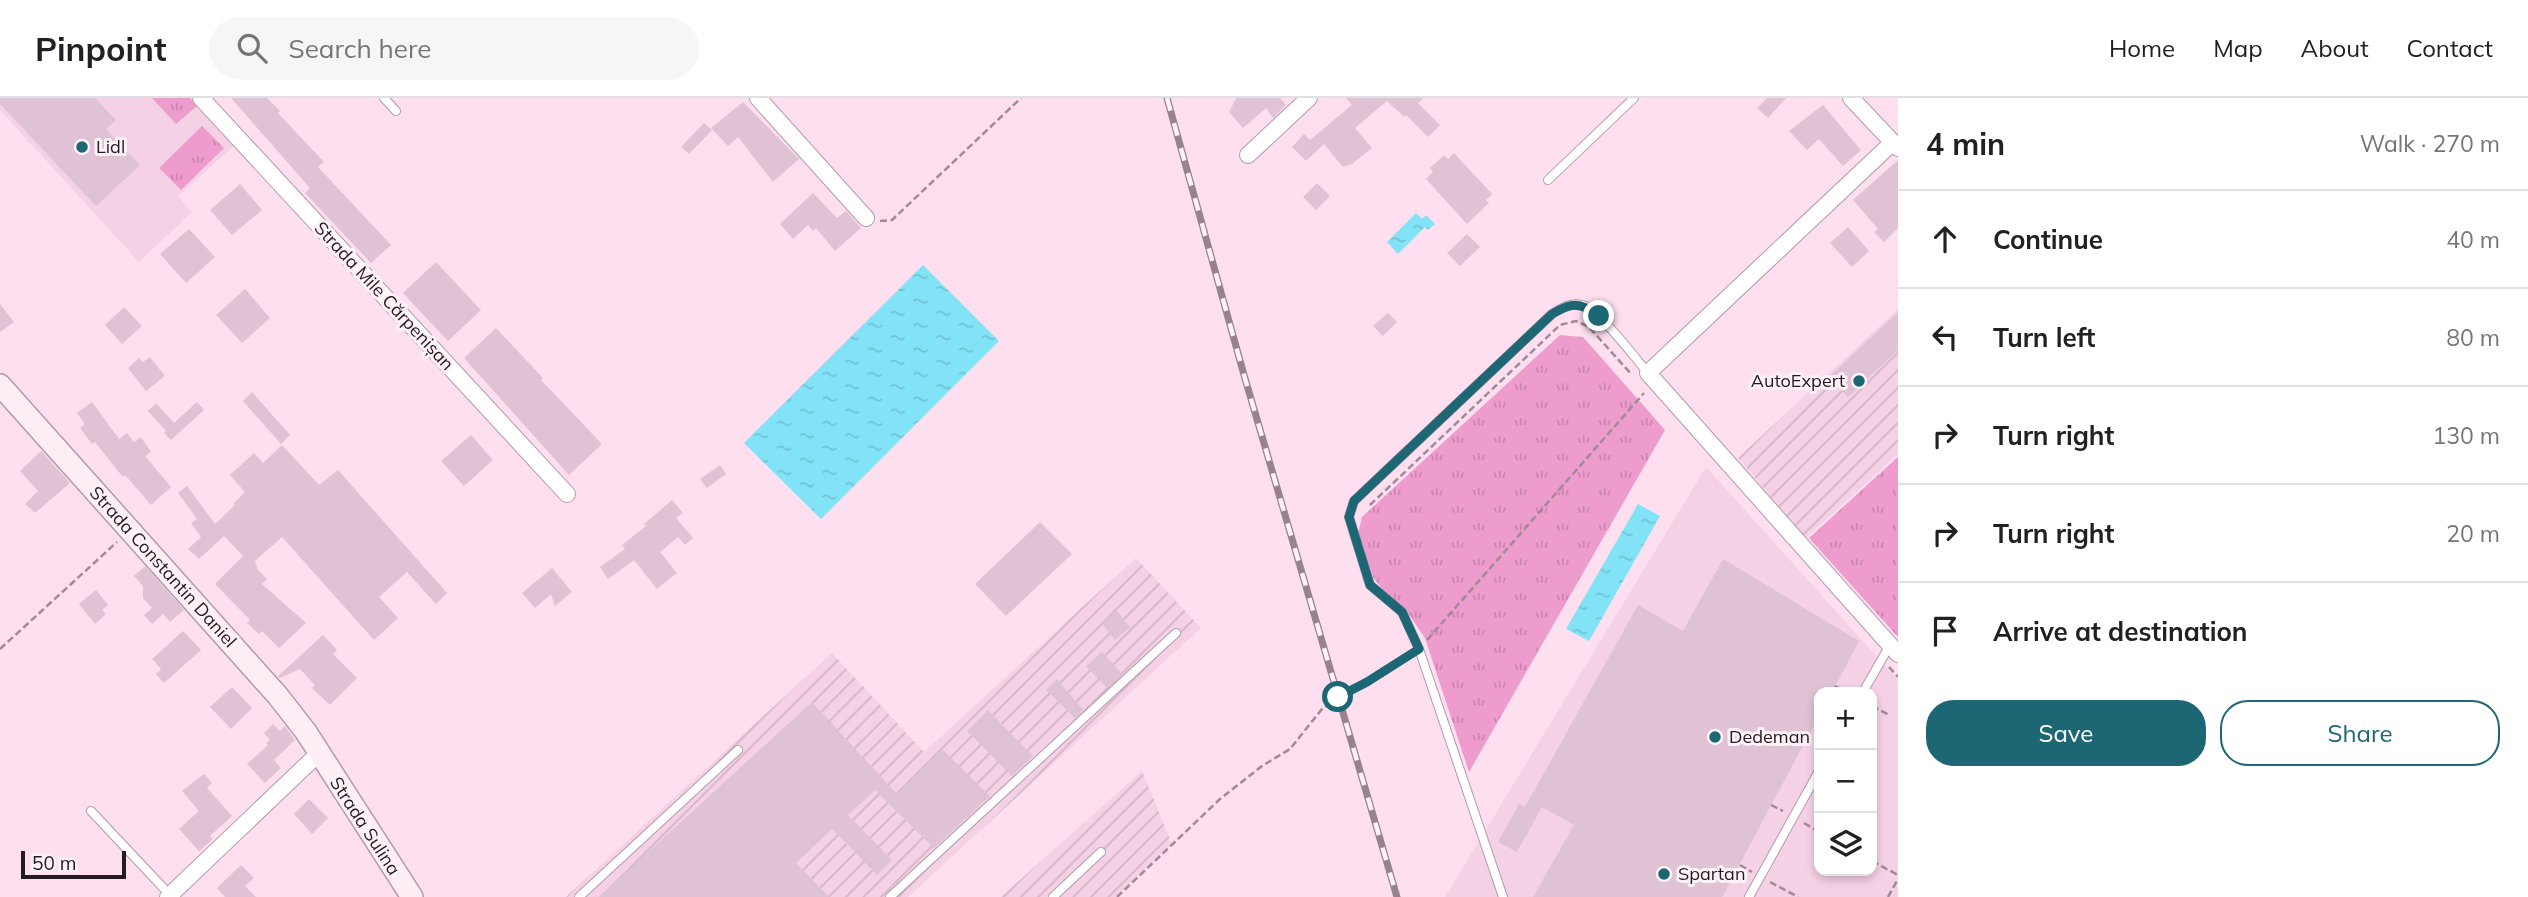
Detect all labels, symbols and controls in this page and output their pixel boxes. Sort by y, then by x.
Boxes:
search box [209,17,699,80]
text: Pinpoint [35,28,167,69]
icon: search [233,29,271,67]
text: Search here [289,32,431,65]
text: Home [2109,33,2175,63]
text: Map [2213,33,2263,63]
text: About [2301,33,2369,63]
text: Contact [2407,33,2493,63]
text: 4 min [1926,125,2005,163]
text: Walk · 270 m [2360,129,2500,158]
place label: Lidl [96,135,125,158]
marker: Lidl [74,139,90,155]
street label: Strada Mile Cărpenișan [310,217,459,375]
icon: ahead [1926,220,1964,258]
text: Continue [1993,223,2103,256]
text: 40 m [2446,225,2500,254]
route end [1583,300,1614,331]
icon: left [1926,318,1964,356]
text: Turn left [1993,321,2095,354]
text: 80 m [2446,323,2500,352]
place label: AutoExpert [1751,369,1845,392]
marker: AutoExpert [1851,373,1867,389]
icon: right [1926,416,1964,454]
text: Turn right [1993,419,2114,452]
text: 130 m [2432,421,2500,450]
street label: Strada Constantin Daniel [85,481,242,652]
icon: right [1926,514,1964,552]
text: Turn right [1993,517,2114,550]
text: 20 m [2446,519,2500,548]
icon: arrive [1926,612,1964,650]
text: Arrive at destination [1993,615,2248,648]
route start [1322,681,1353,712]
map controls [1814,687,1877,876]
button: + [1814,687,1877,750]
button: Save [1926,700,2206,766]
button: Share [2220,700,2500,766]
place label: Dedeman [1729,725,1810,748]
marker: Dedeman [1707,729,1723,745]
button: − [1814,750,1877,813]
street label: Strada Sulina [325,772,406,879]
button: layers [1814,813,1877,876]
scale bar [21,848,126,880]
text: 50 m [32,851,76,875]
place label: Spartan [1678,862,1745,885]
marker: Spartan [1656,866,1672,882]

